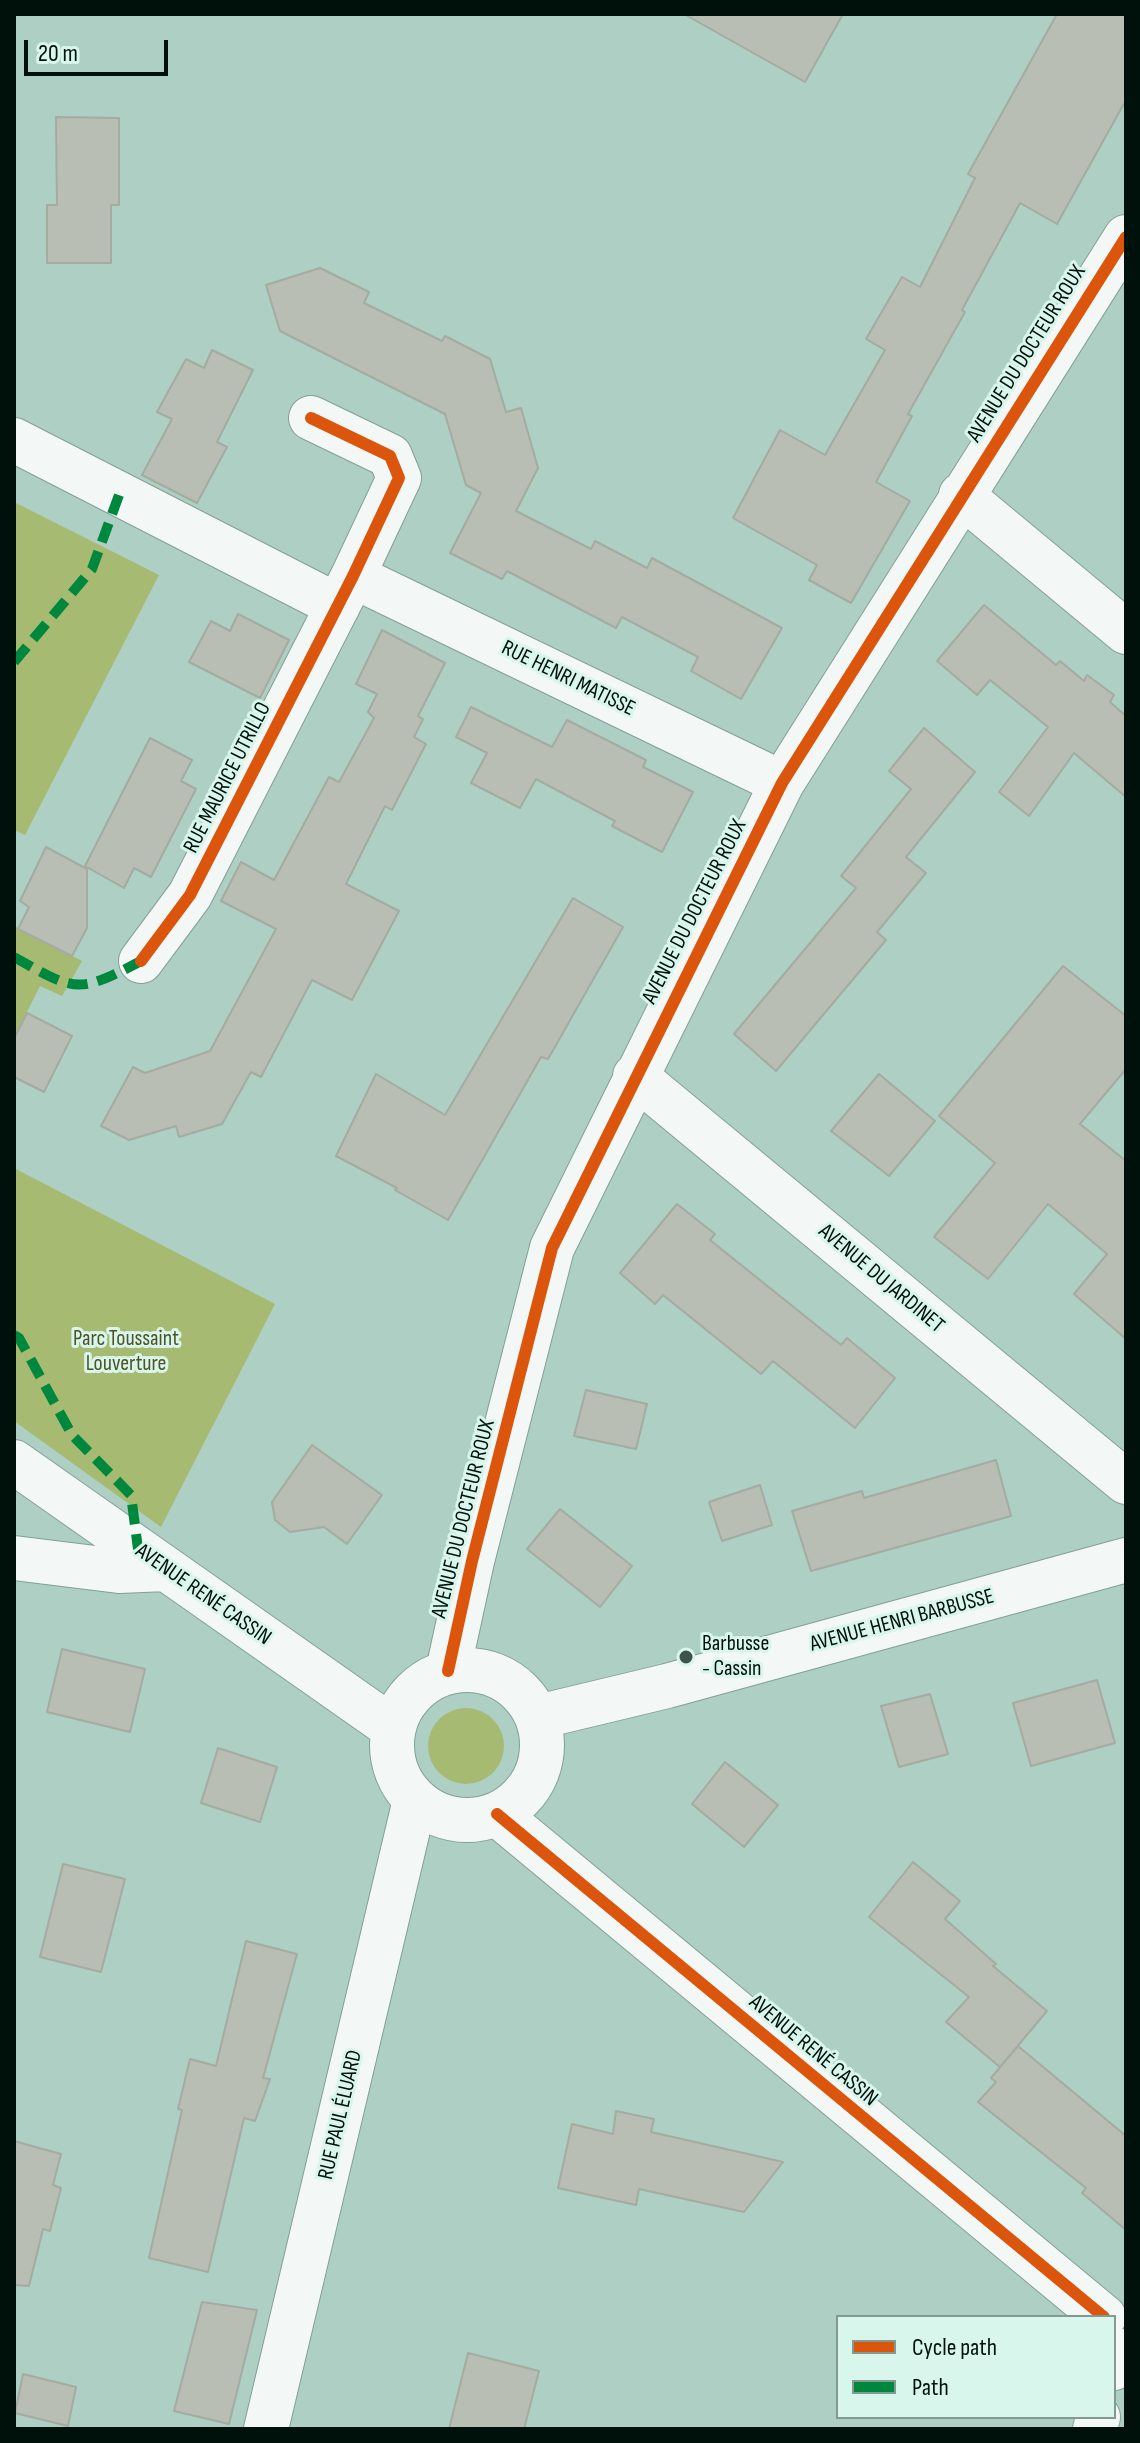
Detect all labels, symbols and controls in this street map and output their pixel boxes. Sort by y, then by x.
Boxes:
scale bar [28,24,172,74]
text: 20 m [38,39,78,68]
street label: AVENUE DU DOCTEUR ROUX [962,261,1092,447]
street label: RUE HENRI MATISSE [497,635,639,723]
street label: RUE MAURICE UTRILLO [179,698,277,858]
street label: AVENUE DU DOCTEUR ROUX [637,815,753,1009]
street label: AVENUE DU JARDINET [813,1219,949,1339]
park label: Parc Toussaint Louverture [73,1326,179,1378]
street label: AVENUE DU DOCTEUR ROUX [427,1417,501,1621]
street label: AVENUE RENÉ CASSIN [130,1538,276,1652]
street label: AVENUE HENRI BARBUSSE [807,1584,997,1658]
place label: Barbusse - Cassin [702,1631,769,1682]
marker: Barbusse - Cassin [677,1648,695,1666]
street label: AVENUE RENÉ CASSIN [743,1990,883,2112]
street label: RUE PAUL ÉLUARD [313,2048,369,2182]
legend [836,2315,1116,2419]
text: Cycle path [912,2333,997,2362]
text: Path [912,2373,949,2402]

